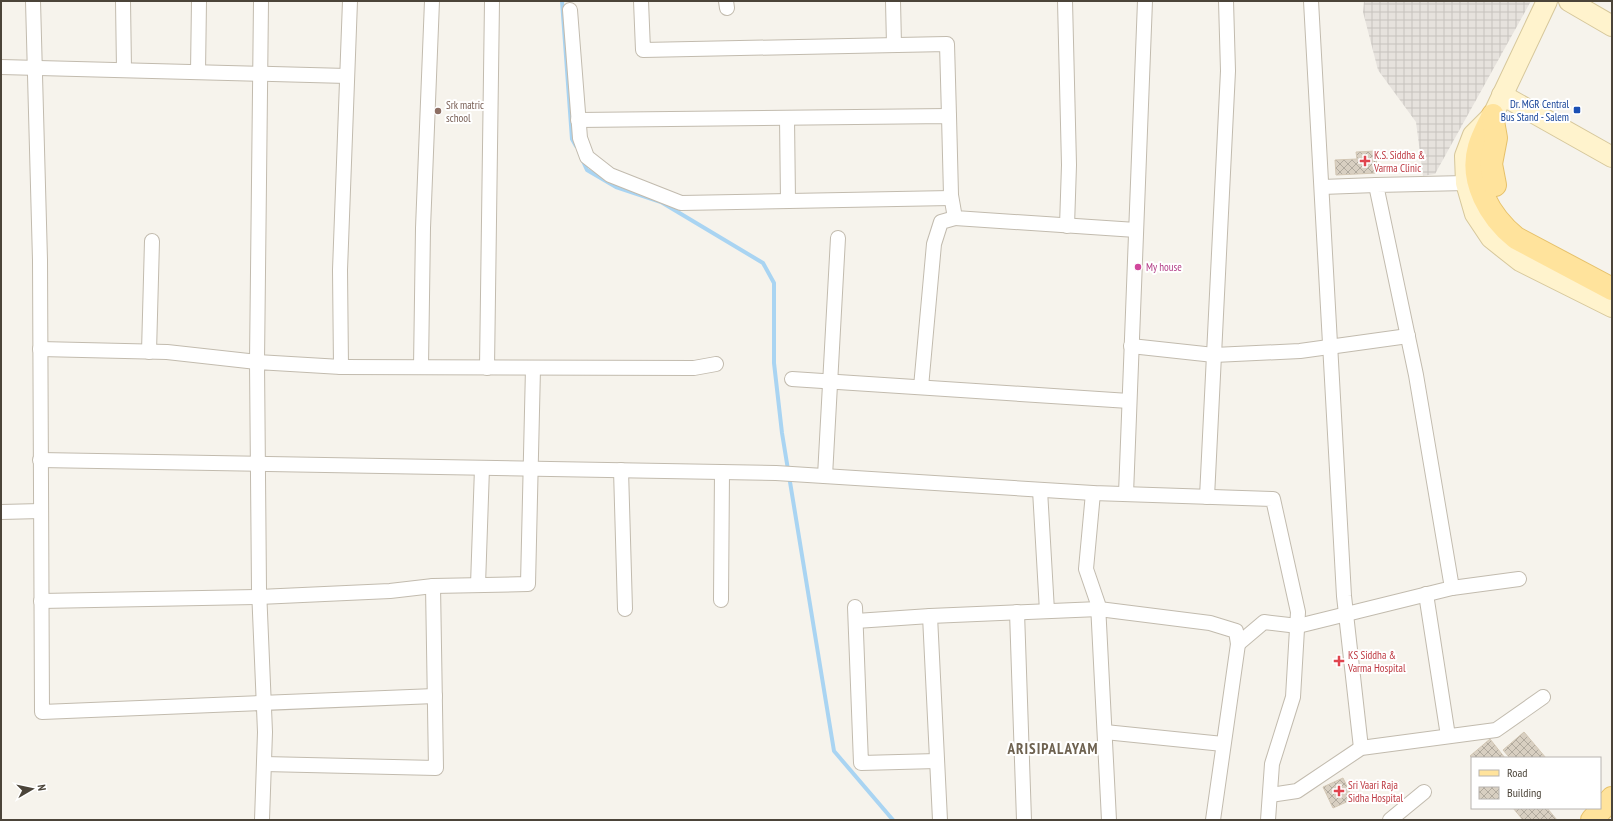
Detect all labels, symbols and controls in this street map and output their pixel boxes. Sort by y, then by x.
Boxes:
place label: Dr. MGR Central Bus Stand - Salem [1501,97,1569,124]
place label: Srk matric school [446,98,484,125]
marker: Dr. MGR Central Bus Stand - Salem [1572,105,1582,115]
marker: Srk matric school [433,106,443,116]
place label: K.S. Siddha & Varma Clinic [1373,148,1425,175]
marker: K.S. Siddha & Varma Clinic [1359,155,1371,167]
place label: My house [1146,260,1182,274]
marker: My house [1133,262,1143,272]
place label: KS Siddha & Varma Hospital [1347,648,1406,675]
marker: KS Siddha & Varma Hospital [1333,655,1345,667]
district label: ARISIPALAYAM [1006,739,1099,758]
legend [1471,757,1601,809]
text: Road [1507,765,1527,780]
north arrow [12,769,52,809]
place label: Sri Vaari Raja Sidha Hospital [1348,778,1403,805]
text: N [34,783,49,792]
marker: Sri Vaari Raja Sidha Hospital [1333,785,1345,797]
text: Building [1507,785,1542,800]

